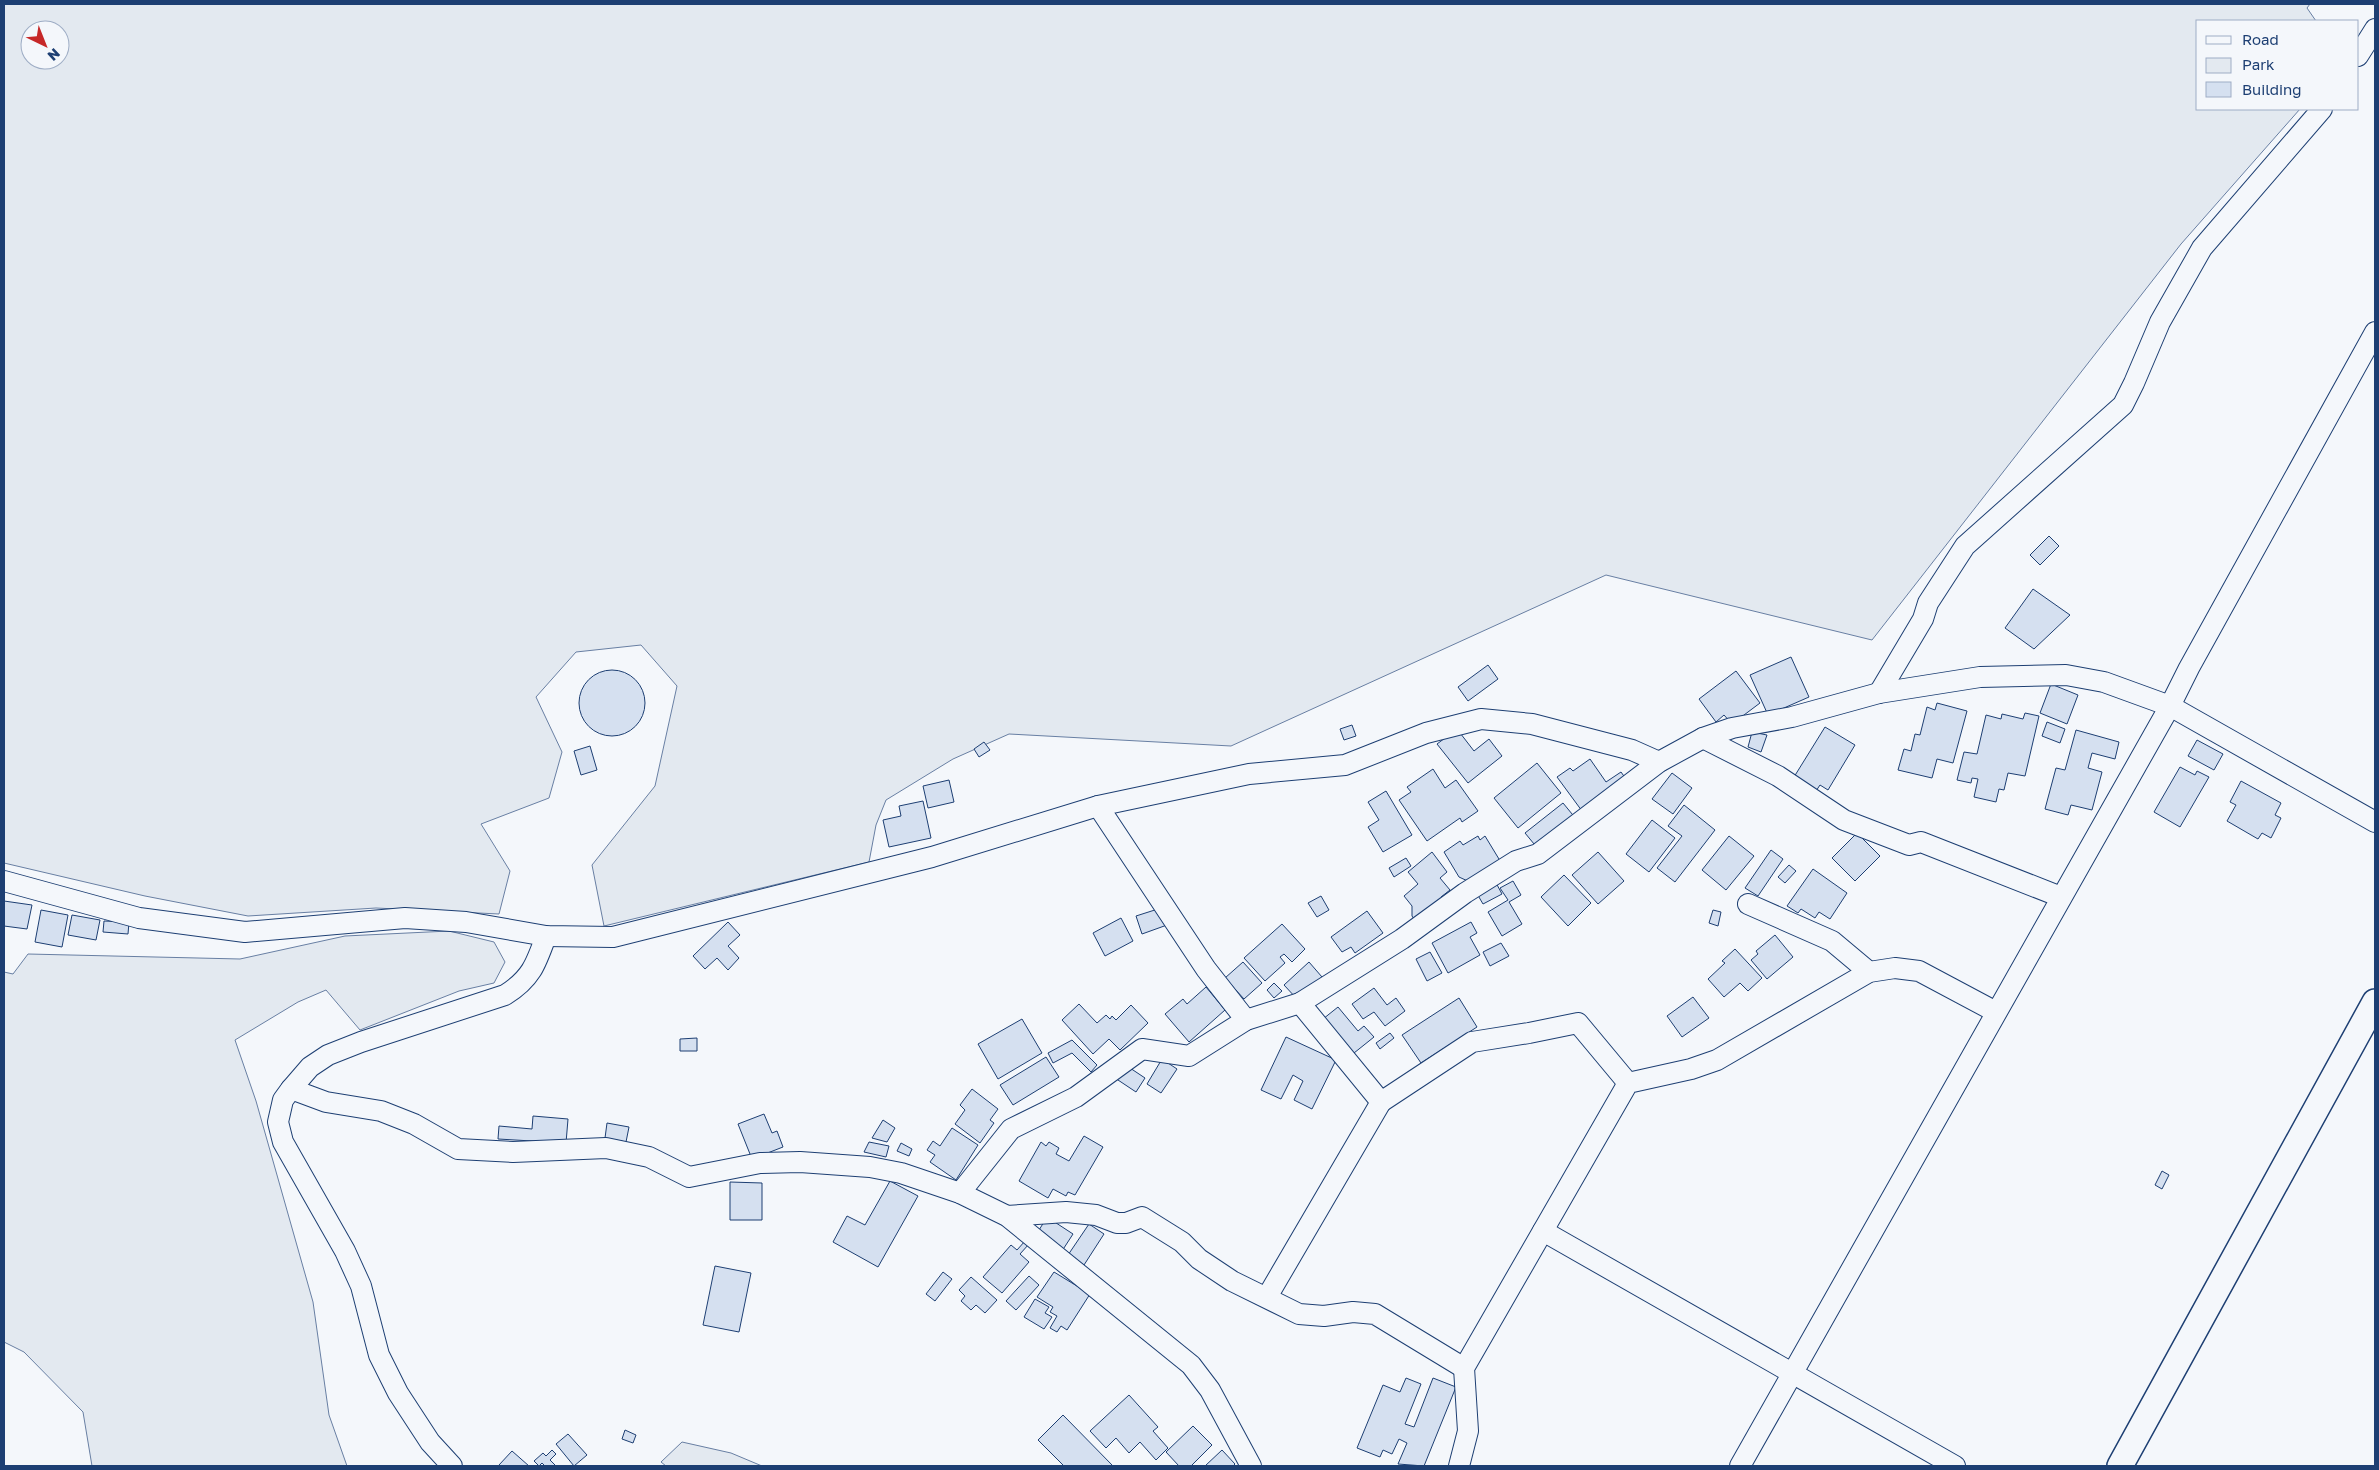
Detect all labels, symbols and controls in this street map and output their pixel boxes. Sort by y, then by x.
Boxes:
north arrow [20,20,70,70]
legend [2196,20,2359,110]
text: Road [2242,30,2279,48]
text: N [45,45,64,65]
text: Park [2242,55,2275,73]
text: Building [2242,80,2302,98]

